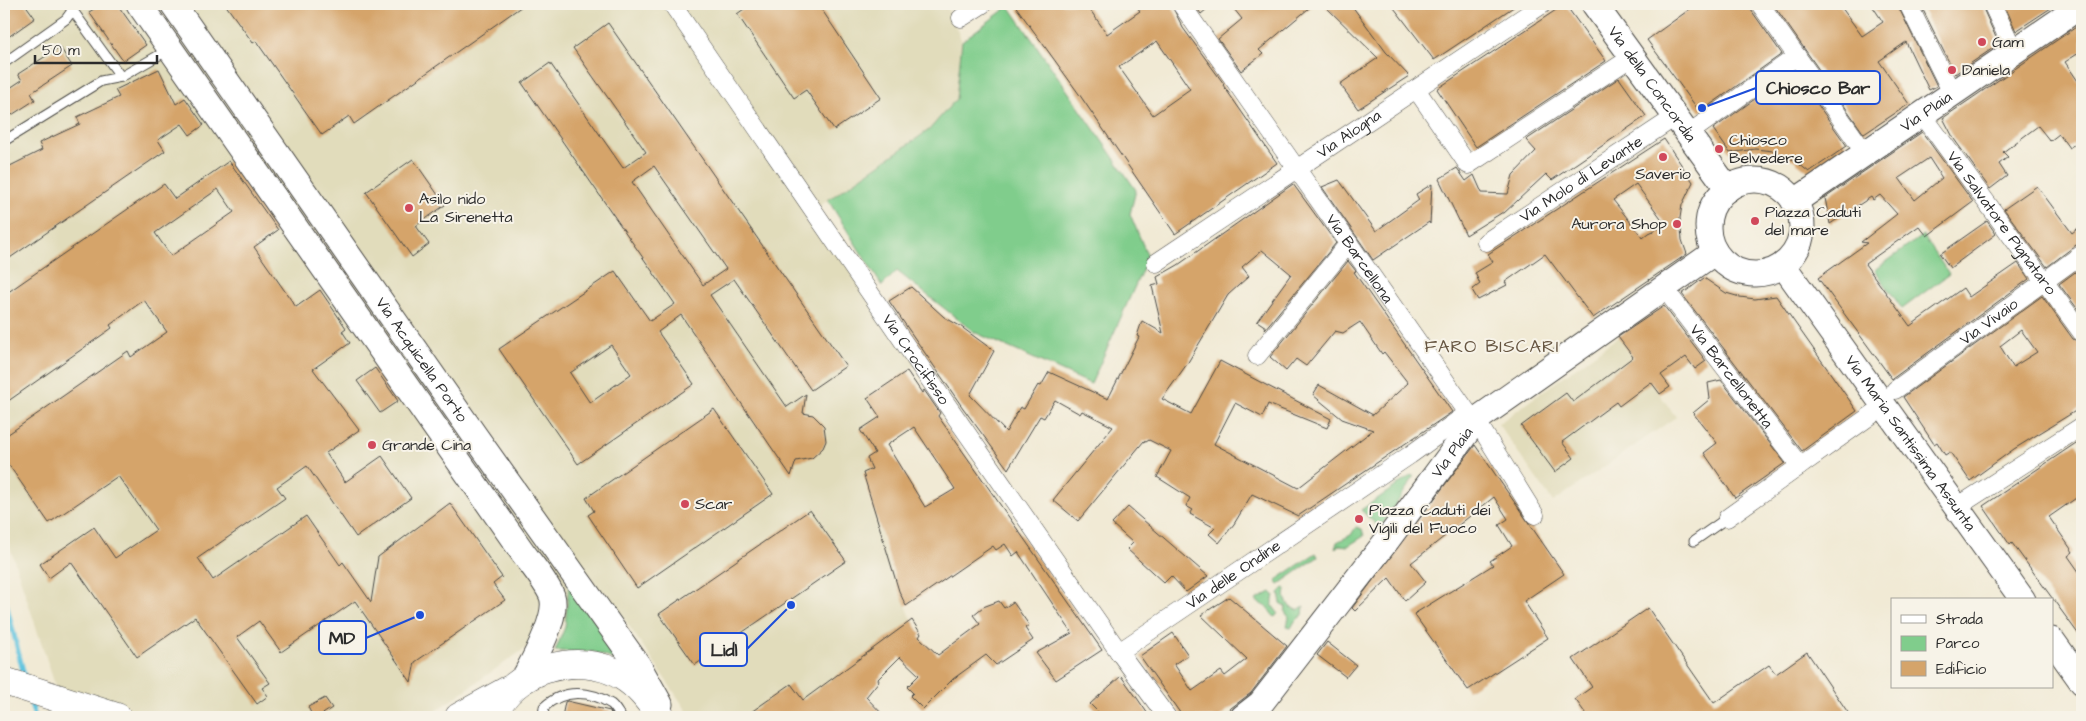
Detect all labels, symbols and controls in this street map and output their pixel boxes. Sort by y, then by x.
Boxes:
street label: Via della Concordia [1603,22,1702,147]
place label: Gam [1992,31,2024,53]
scale bar [35,32,158,64]
marker: Gam [1976,36,1988,48]
text: 50 m [42,40,80,61]
place label: Daniela [1962,59,2010,81]
marker: Daniela [1946,64,1958,76]
callout: Chiosco Bar [1756,71,1880,104]
text: Chiosco Bar [1766,76,1870,101]
street label: Via Plaia [1896,86,1956,137]
street label: Via Alogna [1312,104,1385,163]
place label: Chiosco Belvedere [1729,129,1803,169]
street label: Via Molo di Levante [1515,130,1647,228]
marker: Chiosco Belvedere [1713,143,1725,155]
street label: Via Salvatore Pignataro [1942,147,2062,299]
marker: Saverio [1657,151,1669,163]
place label: Saverio [1635,163,1691,185]
place label: Asilo nido La Sirenetta [419,188,513,228]
place label: Piazza Caduti del mare [1765,201,1861,241]
marker: Asilo nido La Sirenetta [403,202,415,214]
street label: Via Barcellona [1321,210,1399,308]
place label: Aurora Shop [1571,213,1667,235]
marker: Piazza Caduti del mare [1749,215,1761,227]
marker: Aurora Shop [1671,218,1683,230]
street label: Via Acquicella Porto [370,293,473,427]
street label: Via Vivaio [1955,293,2023,350]
street label: Via Crocifisso [877,310,955,409]
street label: Via Barcellonetta [1684,320,1778,433]
district label: FARO BISCARI [1424,334,1560,359]
street label: Via Maria Santissima Assunta [1840,350,1981,536]
street label: Via Plaia [1426,422,1478,482]
place label: Grande Cina [382,434,471,456]
marker: Grande Cina [366,439,378,451]
place label: Scar [695,493,733,515]
marker: Scar [679,498,691,510]
place label: Piazza Caduti dei Vigili del Fuoco [1369,499,1491,540]
marker: Piazza Caduti dei Vigili del Fuoco [1353,513,1365,525]
street label: Via delle Ondine [1182,535,1285,615]
legend [1891,598,2054,688]
text: Strada [1936,609,1983,630]
callout: MD [319,621,366,654]
text: MD [329,626,356,651]
callout: Lidl [700,633,747,666]
text: Parco [1936,633,1980,654]
text: Lidl [710,638,738,663]
text: Edificio [1936,659,1987,680]

